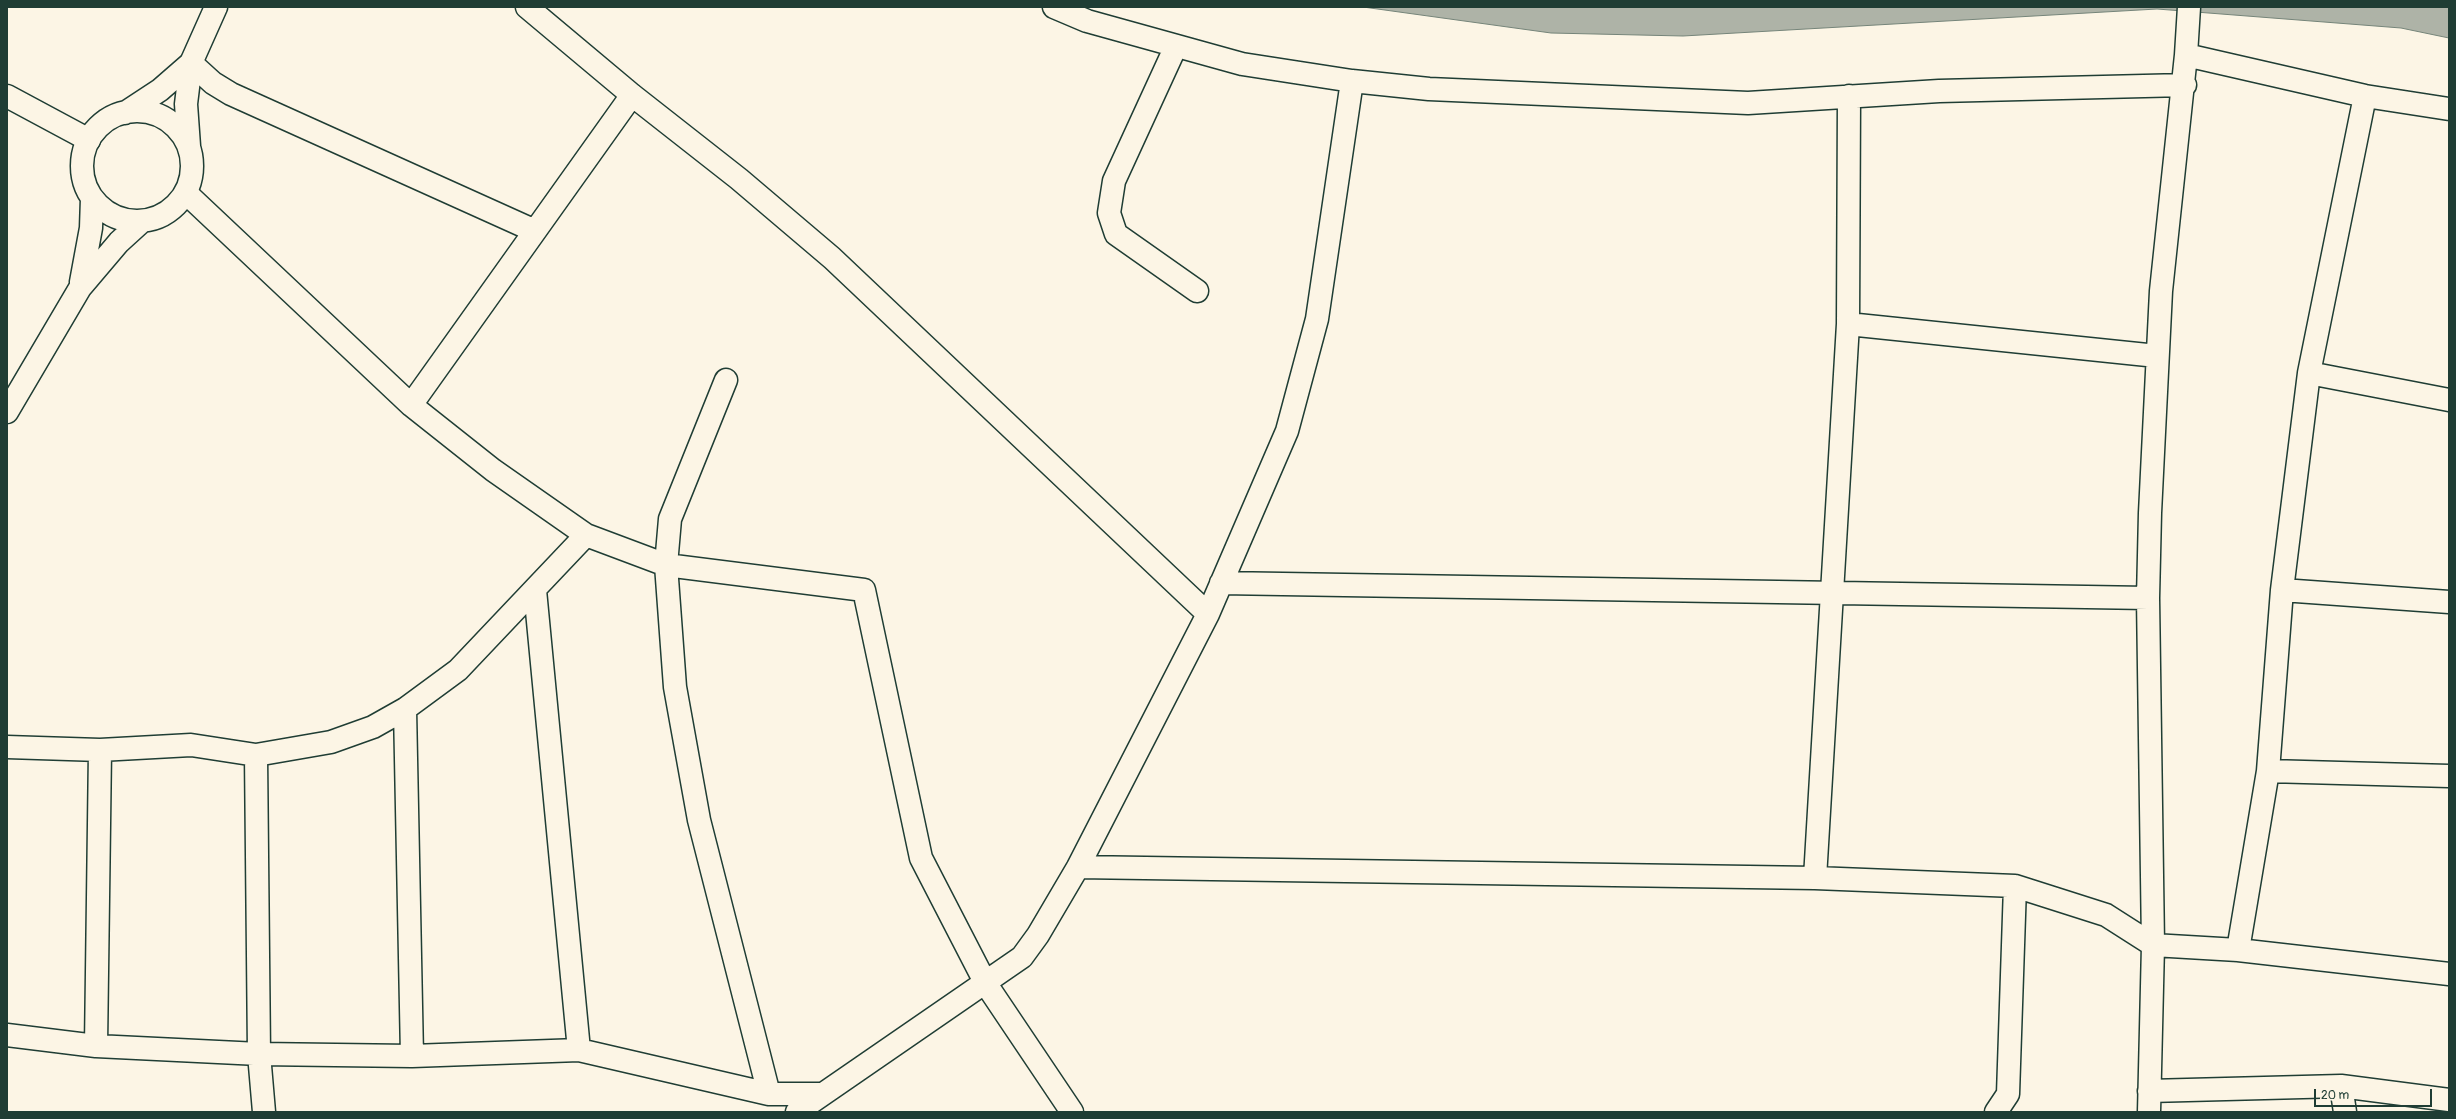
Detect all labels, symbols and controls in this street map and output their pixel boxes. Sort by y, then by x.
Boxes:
scale bar [2316,1081,2434,1107]
text: 20 m [2321,1088,2349,1103]

